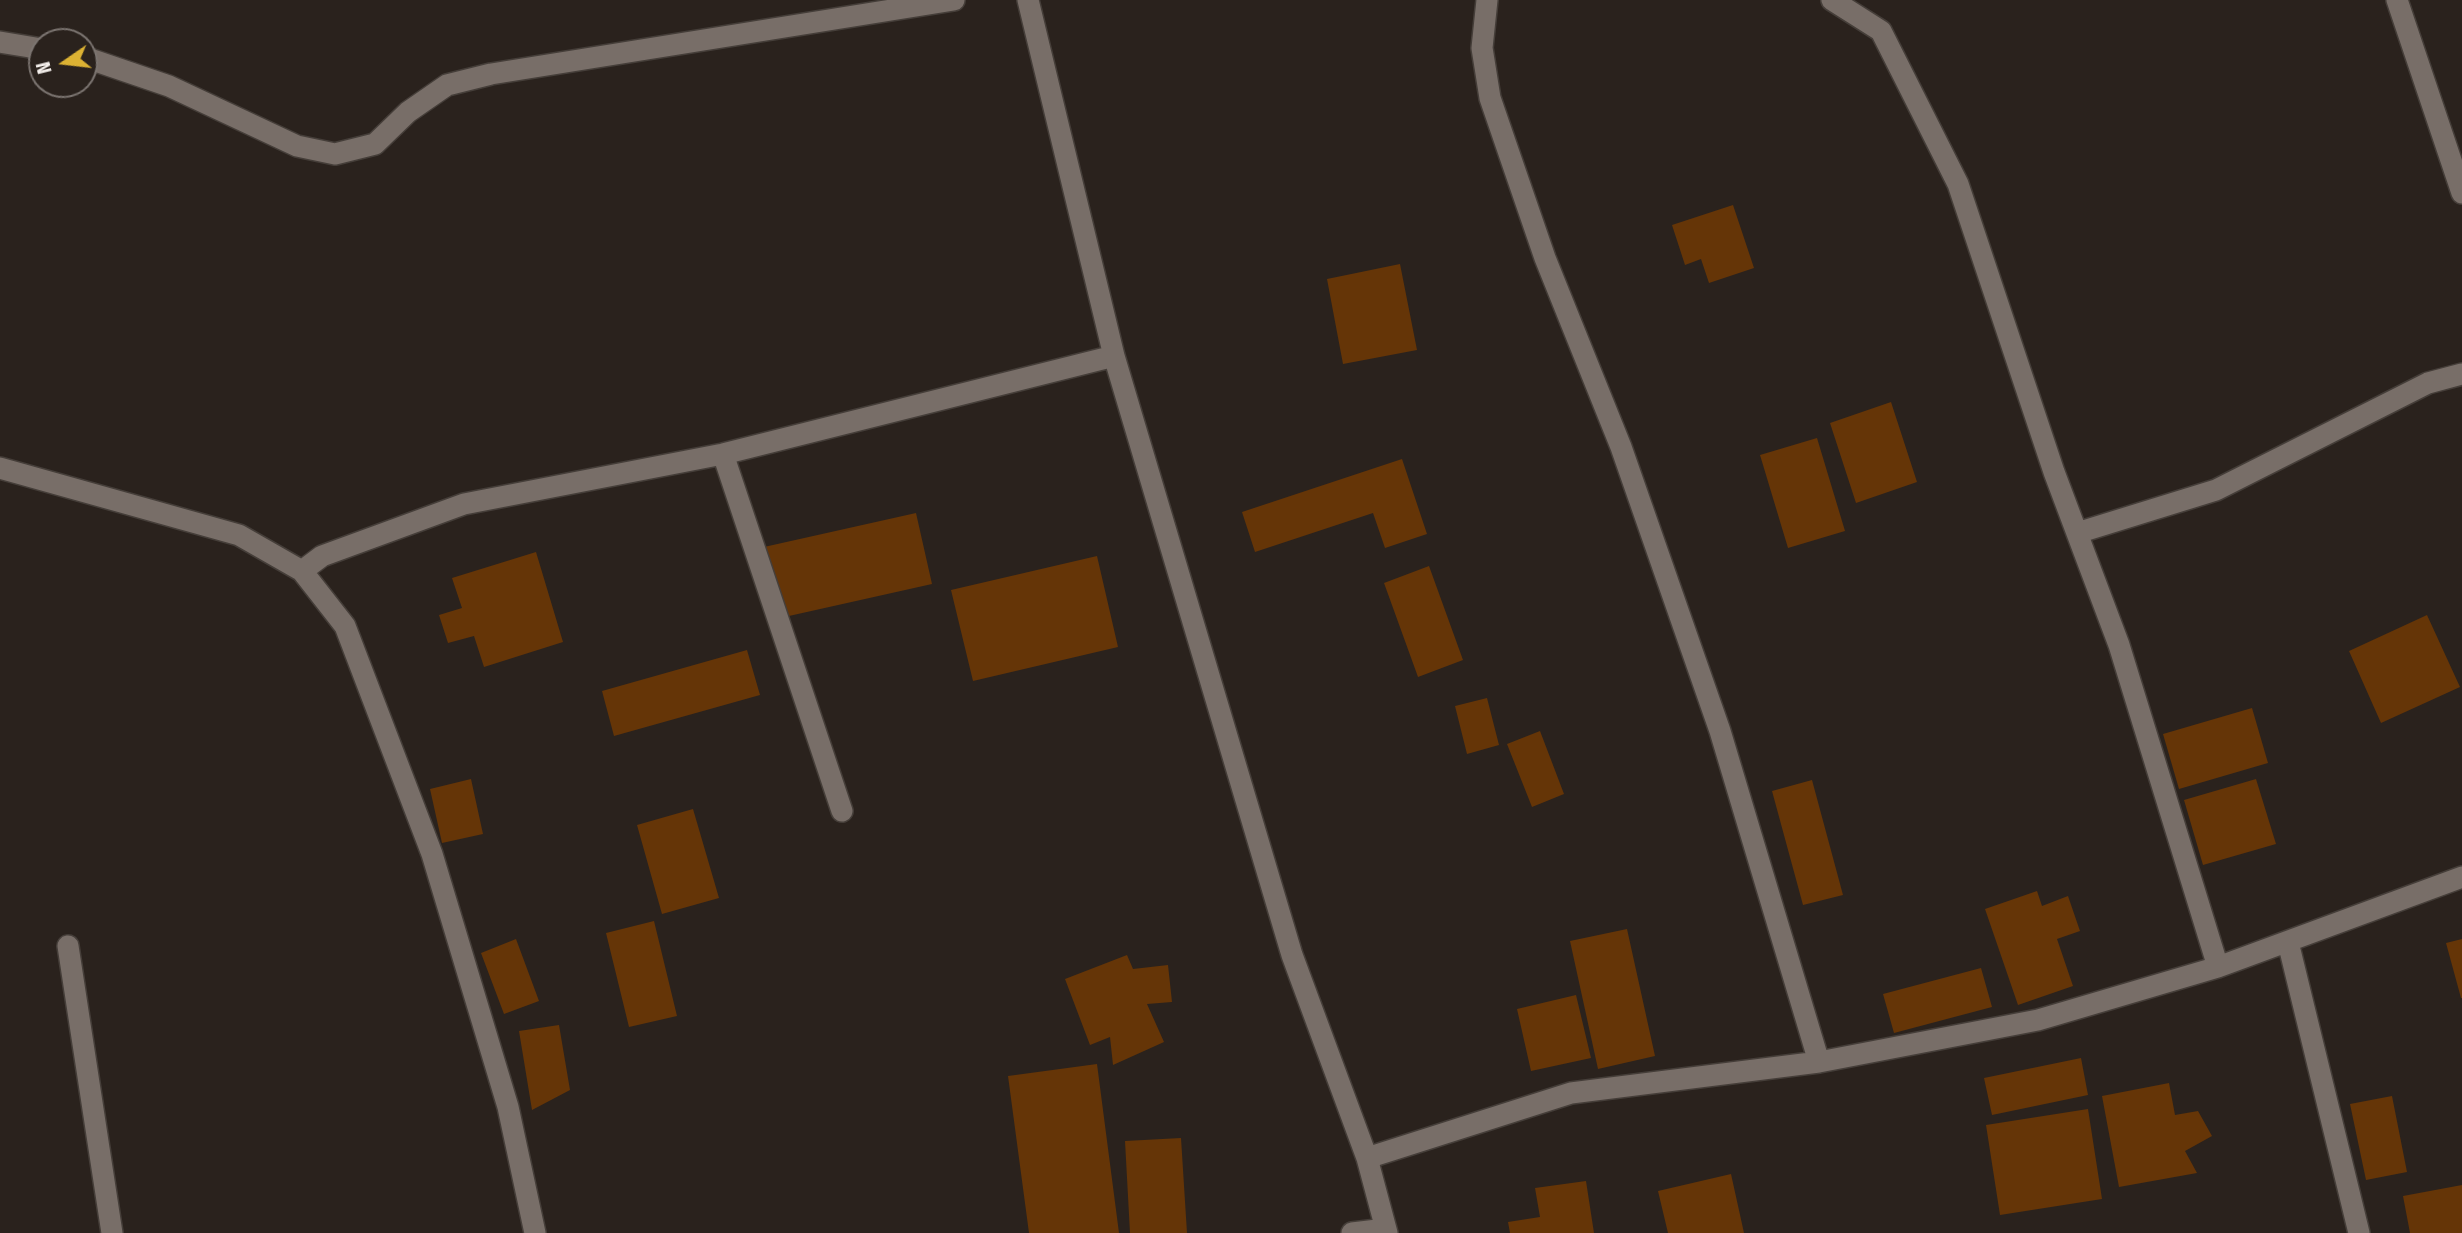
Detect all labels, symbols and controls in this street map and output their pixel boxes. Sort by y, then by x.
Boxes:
north arrow [28,28,98,98]
text: N [32,59,57,76]

